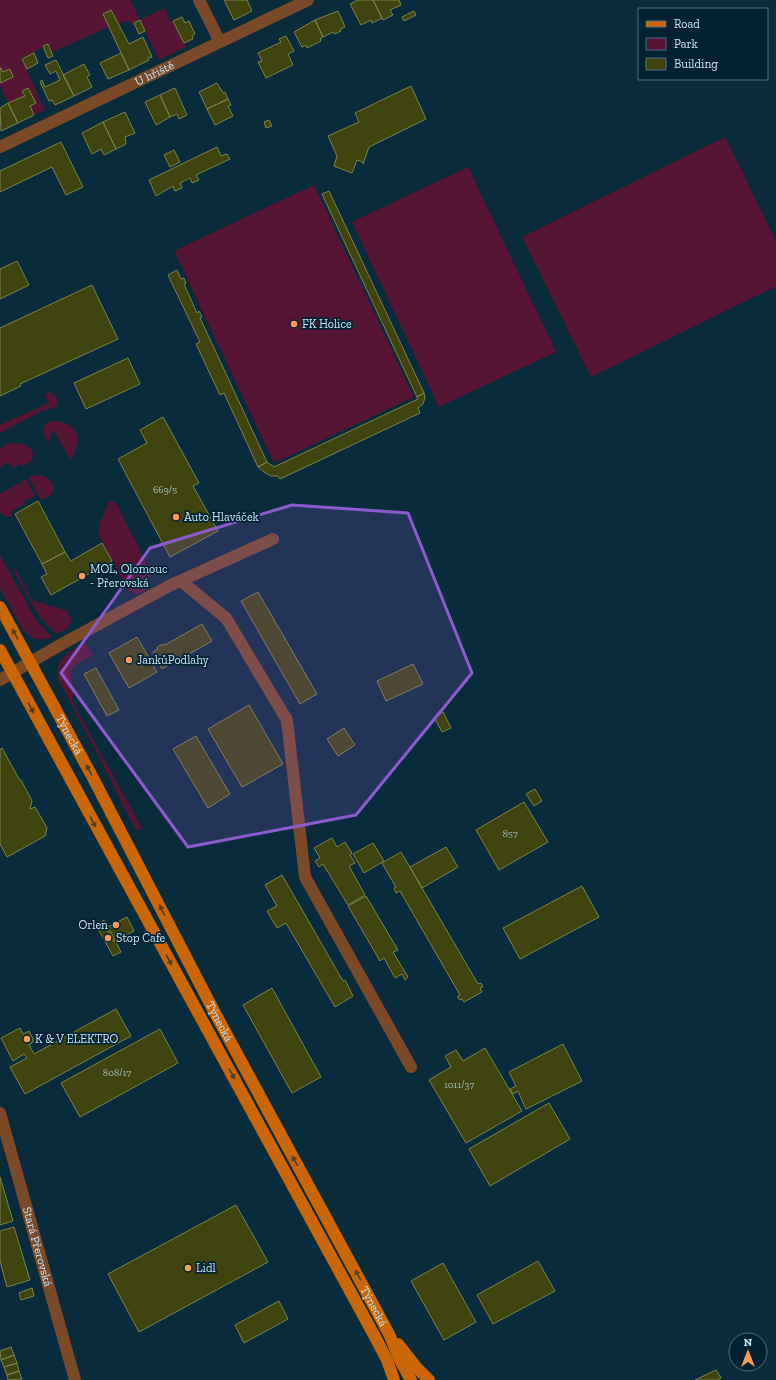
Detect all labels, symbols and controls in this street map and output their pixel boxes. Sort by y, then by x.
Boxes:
legend [638,8,768,80]
text: Road [674,17,700,31]
text: Park [674,37,699,51]
text: Building [674,57,718,71]
street label: U hřiště [132,58,177,89]
place label: FK Holice [302,317,352,331]
marker: FK Holice [289,319,299,329]
house number: 669/5 [153,484,177,496]
place label: Auto Hlaváček [184,510,260,524]
marker: Auto Hlaváček [171,512,181,522]
place label: MOL, Olomouc - Přerovská [90,562,168,590]
marker: MOL, Olomouc - Přerovská [77,571,87,581]
one-way arrow [12,629,19,640]
place label: JankůPodlahy [137,653,210,667]
marker: JankůPodlahy [124,655,134,665]
one-way arrow [28,702,34,713]
street label: Týnecká [53,712,86,757]
one-way arrow [85,764,92,776]
one-way arrow [90,816,97,828]
house number: 857 [502,828,518,840]
one-way arrow [158,904,165,916]
place label: Orlen [79,918,108,932]
marker: Orlen [111,920,121,930]
place label: Stop Cafe [116,931,166,945]
marker: Stop Cafe [103,933,113,943]
one-way arrow [166,954,173,966]
street label: Týnecká [203,999,236,1044]
place label: K & V ELEKTRO [35,1032,119,1046]
marker: K & V ELEKTRO [22,1034,32,1044]
house number: 808/17 [103,1067,131,1079]
one-way arrow [228,1069,235,1080]
house number: 1011/37 [444,1079,474,1091]
one-way arrow [292,1155,299,1167]
street label: Stará Přerovská [20,1205,55,1288]
place label: Lidl [196,1261,216,1275]
marker: Lidl [183,1263,193,1273]
one-way arrow [354,1269,361,1281]
street label: Týnecká [357,1284,391,1329]
north arrow [728,1332,768,1372]
text: N [744,1336,753,1349]

